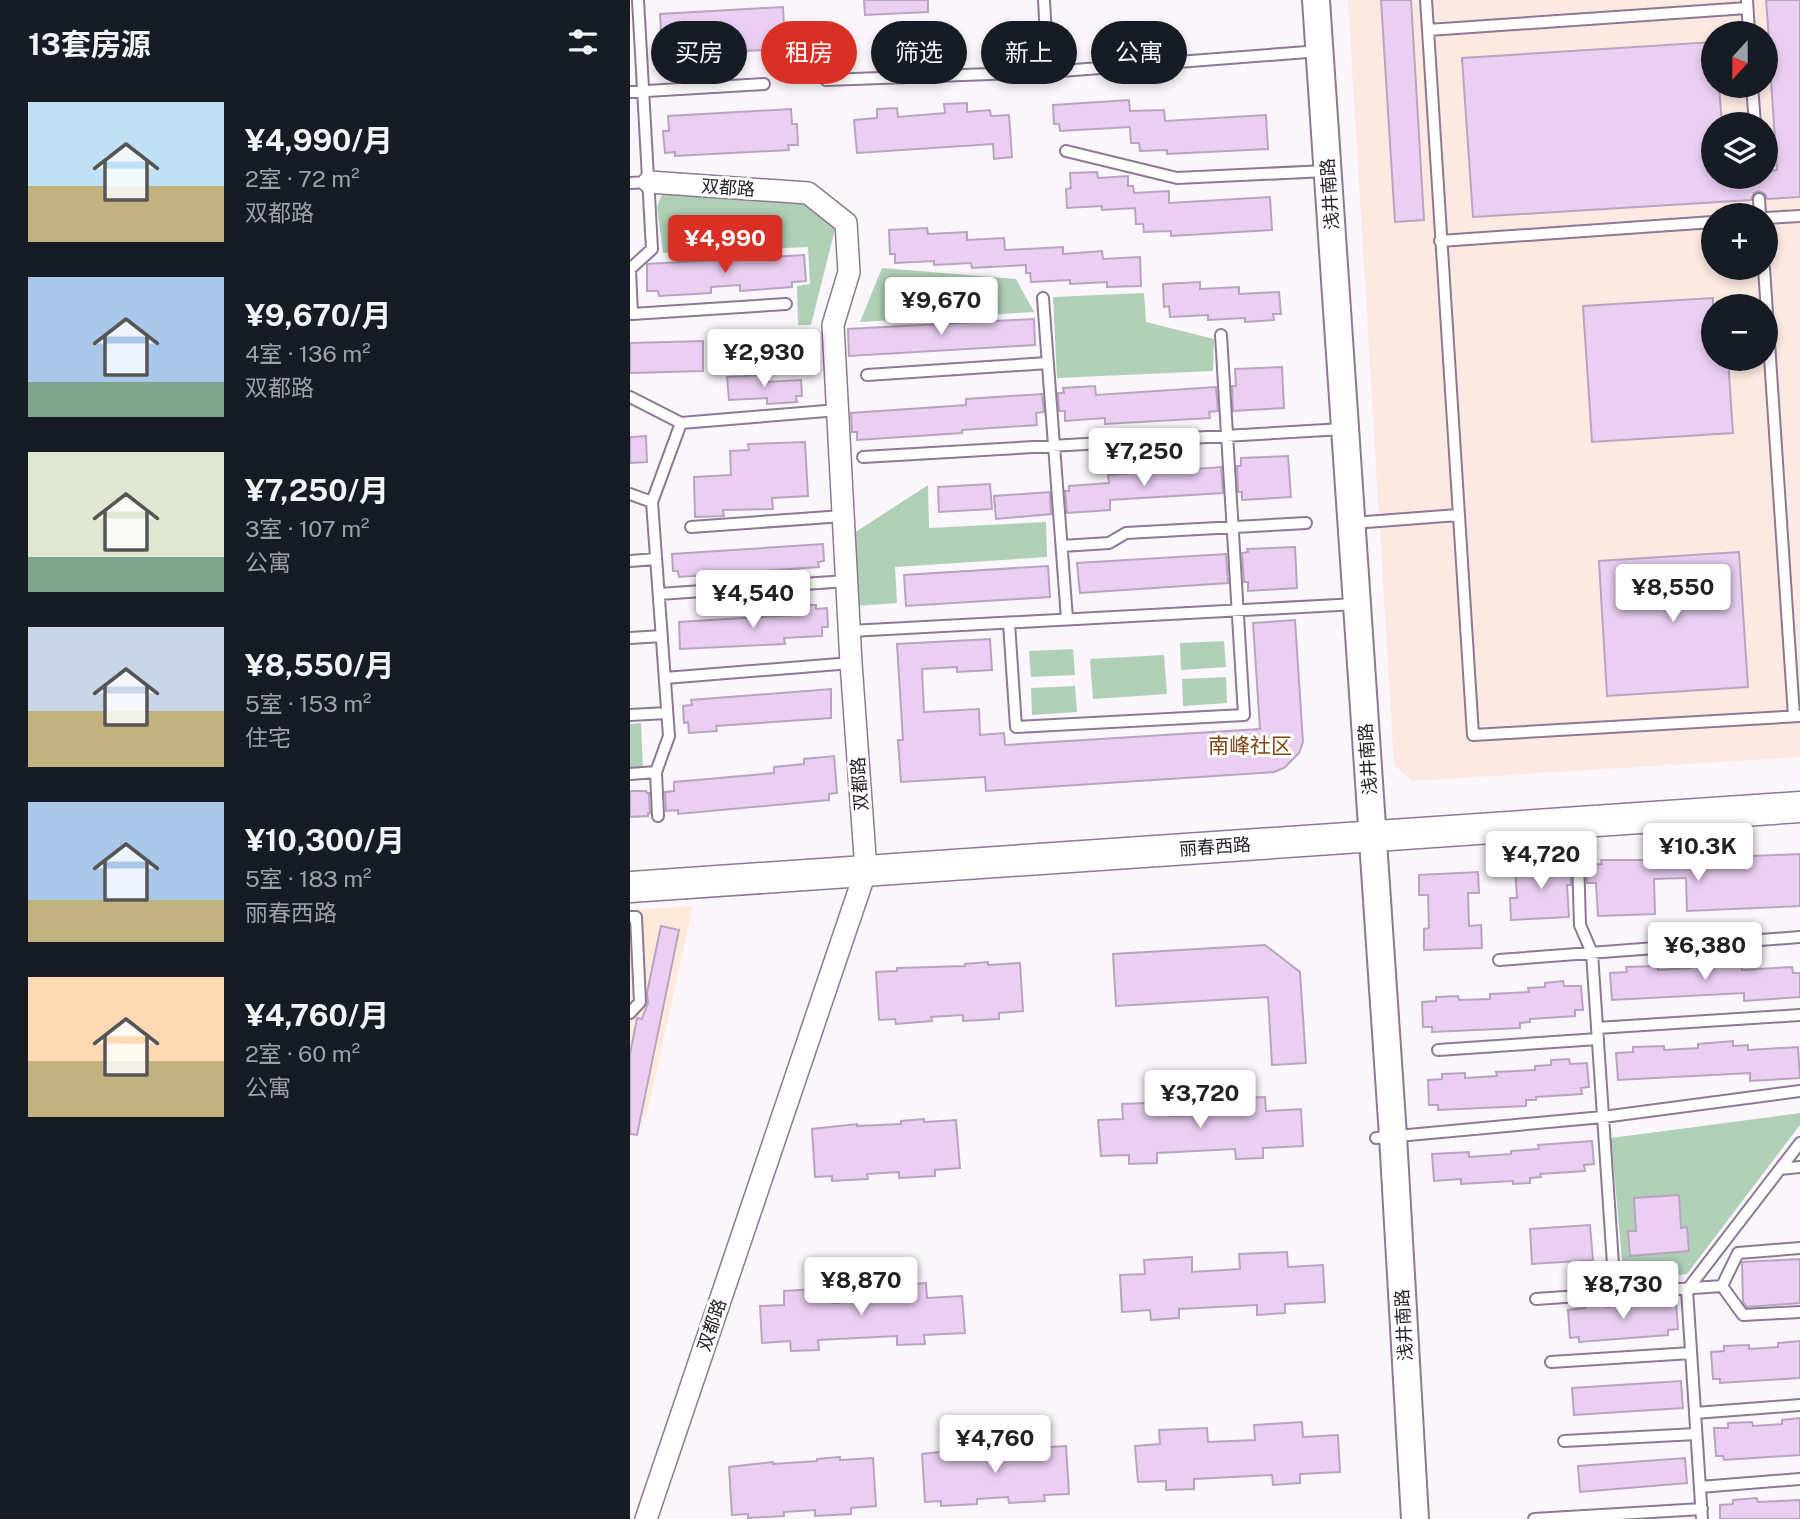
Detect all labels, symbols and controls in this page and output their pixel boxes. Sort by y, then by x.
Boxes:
chip: 买房 [651,21,747,84]
chip: 租房 [761,21,857,84]
chip: 筛选 [871,21,967,84]
chip: 新上 [981,21,1077,84]
chip: 公寓 [1091,21,1187,84]
north arrow [1701,21,1778,98]
map controls [1701,21,1778,371]
icon: filters [564,23,602,61]
text: 13套房源 [28,26,151,62]
button: layers [1701,112,1778,189]
text: ¥4,990/月 [245,122,393,158]
icon: home [84,130,168,214]
street label: 浅井南路 [1317,157,1342,231]
text: 2室 · 72 m² [245,165,360,192]
street label: 双都路 [700,175,756,200]
text: 双都路 [245,199,314,226]
button: + [1701,203,1778,280]
pin: ¥4,990 [668,216,782,275]
text: ¥4,990 [684,224,766,251]
pin: ¥9,670 [884,278,998,337]
text: ¥9,670 [901,286,981,313]
button: − [1701,294,1778,371]
text: ¥9,670/月 [245,297,391,333]
icon: home [84,305,168,389]
pin: ¥2,930 [707,330,821,389]
text: ¥2,930 [723,338,805,365]
text: 4室 · 136 m² [245,340,371,367]
text: 双都路 [245,374,314,401]
pin: ¥7,250 [1087,428,1201,488]
text: ¥7,250 [1105,437,1183,464]
text: ¥7,250/月 [245,472,389,508]
icon: home [84,480,168,564]
text: 3室 · 107 m² [245,515,370,542]
text: 公寓 [245,549,291,576]
pin: ¥8,550 [1616,564,1730,624]
pin: ¥4,540 [696,570,810,630]
text: ¥8,550 [1632,573,1714,600]
text: ¥4,540 [712,579,794,606]
text: ¥8,550/月 [245,647,394,683]
icon: home [84,655,168,739]
text: 5室 · 153 m² [245,690,372,717]
street label: 浅井南路 [1355,722,1380,796]
text: 住宅 [245,724,291,751]
district label: 南峰社区 [1208,733,1292,758]
street label: 双都路 [847,756,872,812]
text: ¥10,300/月 [245,822,405,858]
pin: ¥10.3K [1641,824,1755,883]
icon: home [84,830,168,914]
pin: ¥4,720 [1484,832,1598,891]
text: ¥10.3K [1659,832,1737,859]
street label: 丽春西路 [1178,834,1252,859]
text: ¥4,720 [1502,840,1580,867]
text: 5室 · 183 m² [245,865,372,892]
text: 丽春西路 [245,899,337,926]
pin: ¥6,380 [1648,922,1762,982]
text: ¥6,380 [1664,931,1746,958]
text: ¥4,760/月 [245,997,389,1033]
icon: home [84,1005,168,1089]
text: 2室 · 60 m² [245,1040,360,1067]
pin: ¥3,720 [1143,1070,1257,1130]
text: 公寓 [245,1074,291,1101]
text: ¥3,720 [1161,1079,1239,1106]
pin: ¥8,870 [804,1258,918,1317]
pin: ¥8,730 [1566,1262,1680,1321]
text: ¥8,870 [820,1266,902,1293]
text: ¥8,730 [1583,1270,1663,1297]
street label: 浅井南路 [1391,1289,1416,1362]
street label: 双都路 [693,1296,730,1354]
pin: ¥4,760 [938,1416,1052,1475]
text: ¥4,760 [956,1424,1034,1451]

